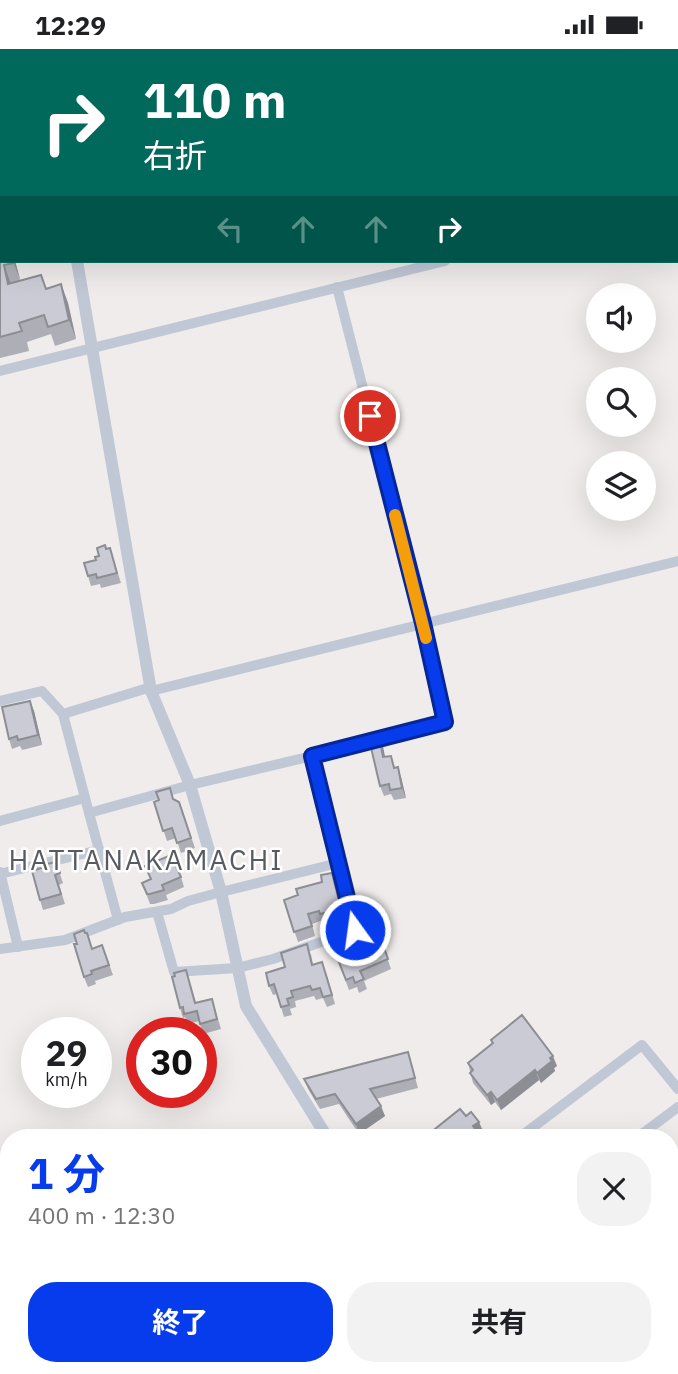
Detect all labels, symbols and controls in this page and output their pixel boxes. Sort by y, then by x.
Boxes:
text: 12:29 [35,8,106,42]
text: 110 m [143,68,287,131]
icon: right [28,77,119,168]
text: 右折 [143,134,207,176]
icon: left [211,210,249,248]
icon: ahead [284,210,322,248]
icon: ahead [357,210,395,248]
icon: right [430,210,468,248]
map controls [586,283,656,521]
button: sound [586,283,656,353]
button: search [586,367,656,437]
pin [340,386,400,446]
icon: arrive [351,397,389,435]
button: layers [586,451,656,521]
district label: HATTANAKAMACHI [9,841,283,878]
position arrow [318,893,392,967]
speed limit sign: 30 [126,1017,217,1108]
text: 29 [45,1030,88,1076]
text: km/h [45,1068,88,1091]
text: 1 分 [28,1146,105,1201]
button: close [577,1152,651,1226]
text: 400 m · 12:30 [28,1200,175,1230]
button: 終了 [28,1282,333,1362]
button: 共有 [347,1282,651,1362]

